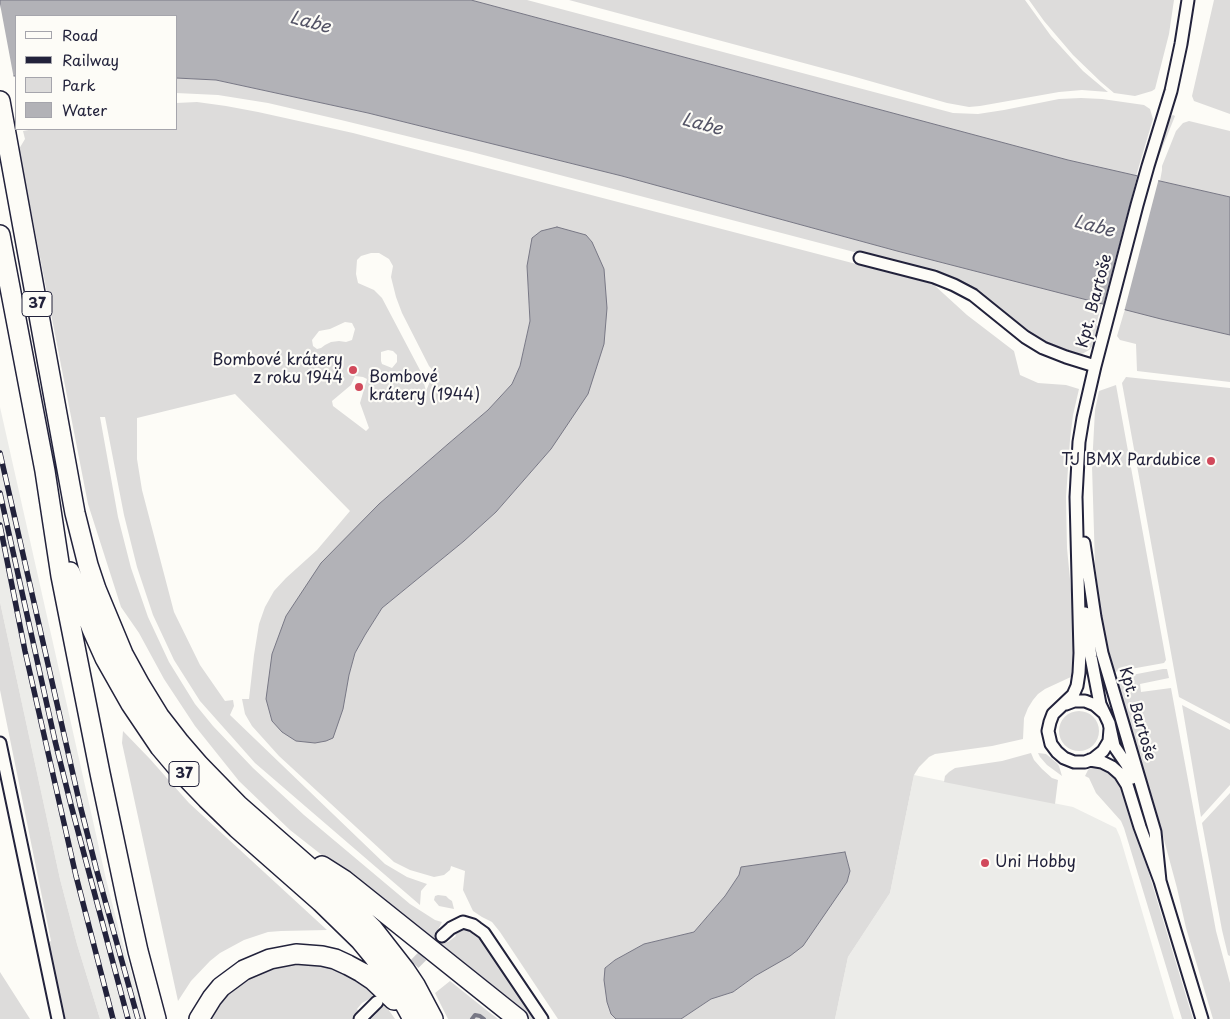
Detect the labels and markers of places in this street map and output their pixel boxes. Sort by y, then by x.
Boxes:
place label: Bombové krátery z roku 1944 [212,351,343,389]
marker: Bombové krátery z roku 1944 [347,364,359,376]
place label: Bombové krátery (1944) [369,368,480,406]
marker: Bombové krátery (1944) [353,381,365,393]
place label: TJ BMX Pardubice [1061,451,1201,471]
marker: TJ BMX Pardubice [1205,455,1217,467]
place label: Uni Hobby [995,853,1076,873]
marker: Uni Hobby [979,857,991,869]

